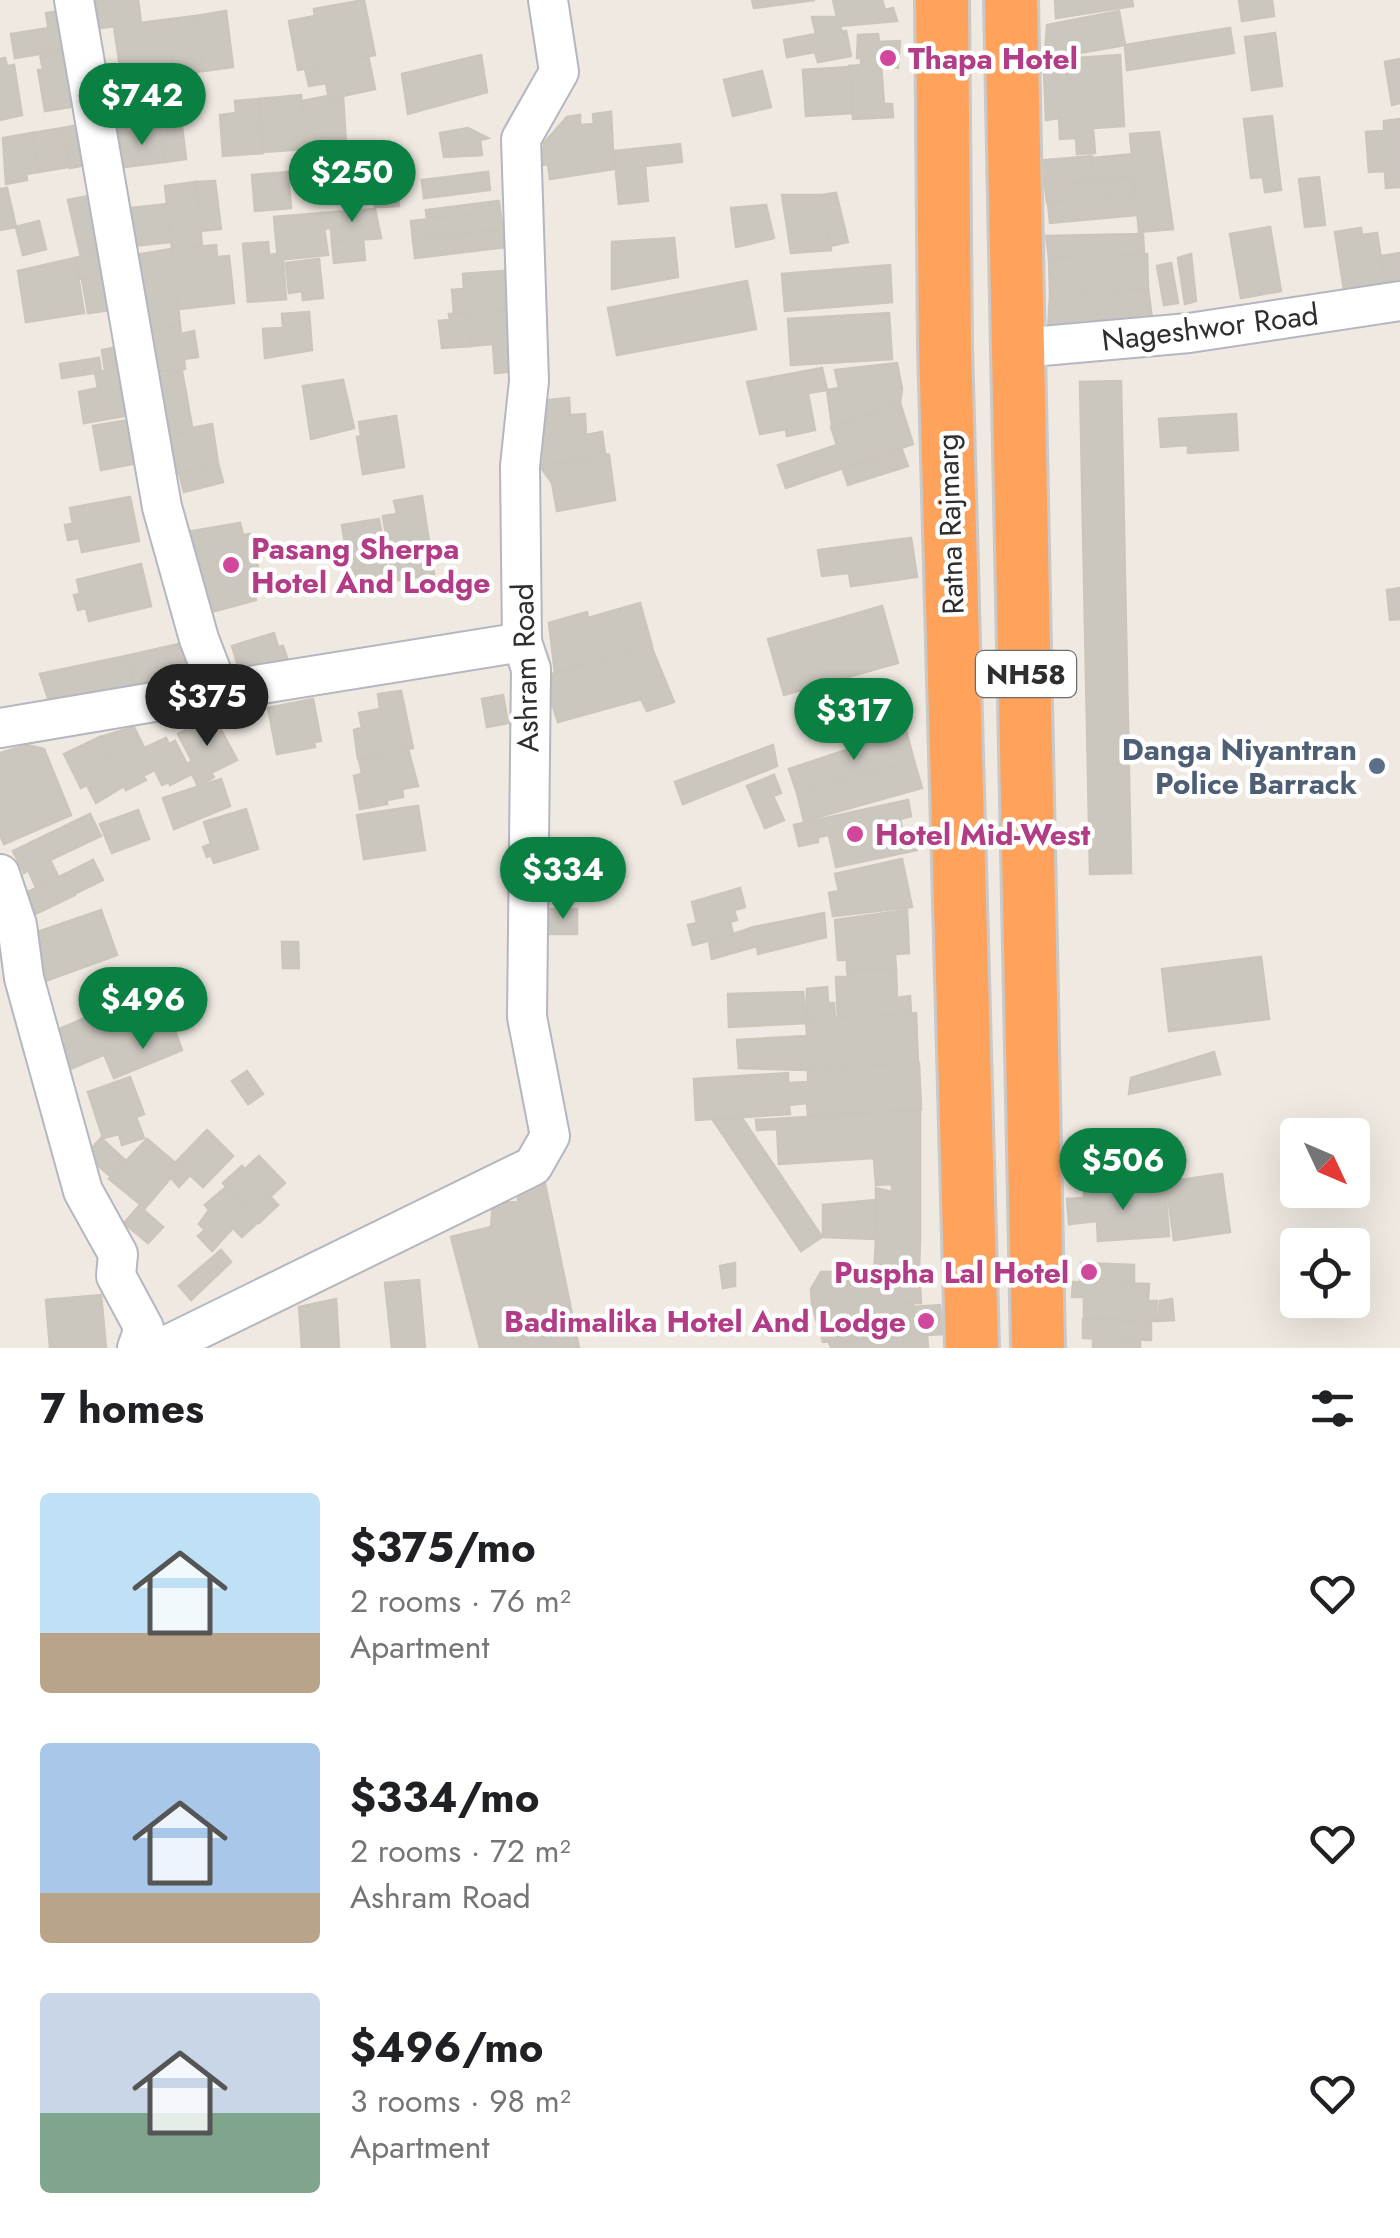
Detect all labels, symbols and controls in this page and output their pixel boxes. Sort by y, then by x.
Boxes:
place label: Thapa Hotel [908,37,1078,80]
marker: Thapa Hotel [877,47,899,69]
pin: $742 [83,63,201,148]
text: $742 [101,72,183,118]
pin: $250 [293,140,411,225]
text: $250 [311,149,393,195]
street label: Nageshwor Road [1099,292,1321,362]
street label: Ratna Rajmarg [925,433,975,615]
place label: Pasang Sherpa Hotel And Lodge [251,527,490,604]
marker: Pasang Sherpa Hotel And Lodge [220,554,242,576]
street label: Ashram Road [501,583,549,753]
road number: NH58 [976,651,1076,697]
pin: $375 [148,664,266,749]
text: $375 [167,673,247,719]
pin: $317 [795,678,913,763]
text: $317 [816,687,892,733]
place label: Danga Niyantran Police Barrack [1122,728,1358,805]
marker: Danga Niyantran Police Barrack [1366,755,1388,777]
place label: Hotel Mid-West [875,813,1091,856]
marker: Hotel Mid-West [844,823,866,845]
pin: $334 [504,837,622,922]
text: $334 [522,846,604,892]
pin: $496 [84,967,202,1052]
text: $496 [100,976,186,1022]
north arrow [1280,1118,1370,1208]
map controls [1280,1118,1370,1318]
pin: $506 [1064,1128,1182,1213]
text: $506 [1081,1137,1165,1183]
button: locate [1280,1228,1370,1318]
place label: Puspha Lal Hotel [834,1251,1069,1294]
marker: Puspha Lal Hotel [1078,1261,1100,1283]
place label: Badimalika Hotel And Lodge [504,1300,906,1343]
marker: Badimalika Hotel And Lodge [915,1310,937,1332]
text: 7 homes [40,1378,204,1439]
icon: filters [1305,1381,1360,1436]
text: $375/mo [350,1517,536,1578]
icon: home [120,1533,240,1653]
icon: heart [1305,1566,1360,1621]
text: 2 rooms · 76 m² [350,1578,571,1624]
text: Apartment [350,1624,489,1670]
text: $334/mo [350,1767,539,1828]
icon: home [120,1783,240,1903]
icon: heart [1305,1816,1360,1871]
text: 2 rooms · 72 m² [350,1828,571,1874]
text: Ashram Road [350,1874,531,1920]
text: $496/mo [350,2017,543,2078]
icon: home [120,2033,240,2153]
icon: heart [1305,2066,1360,2121]
text: 3 rooms · 98 m² [350,2078,571,2124]
text: Apartment [350,2124,489,2170]

